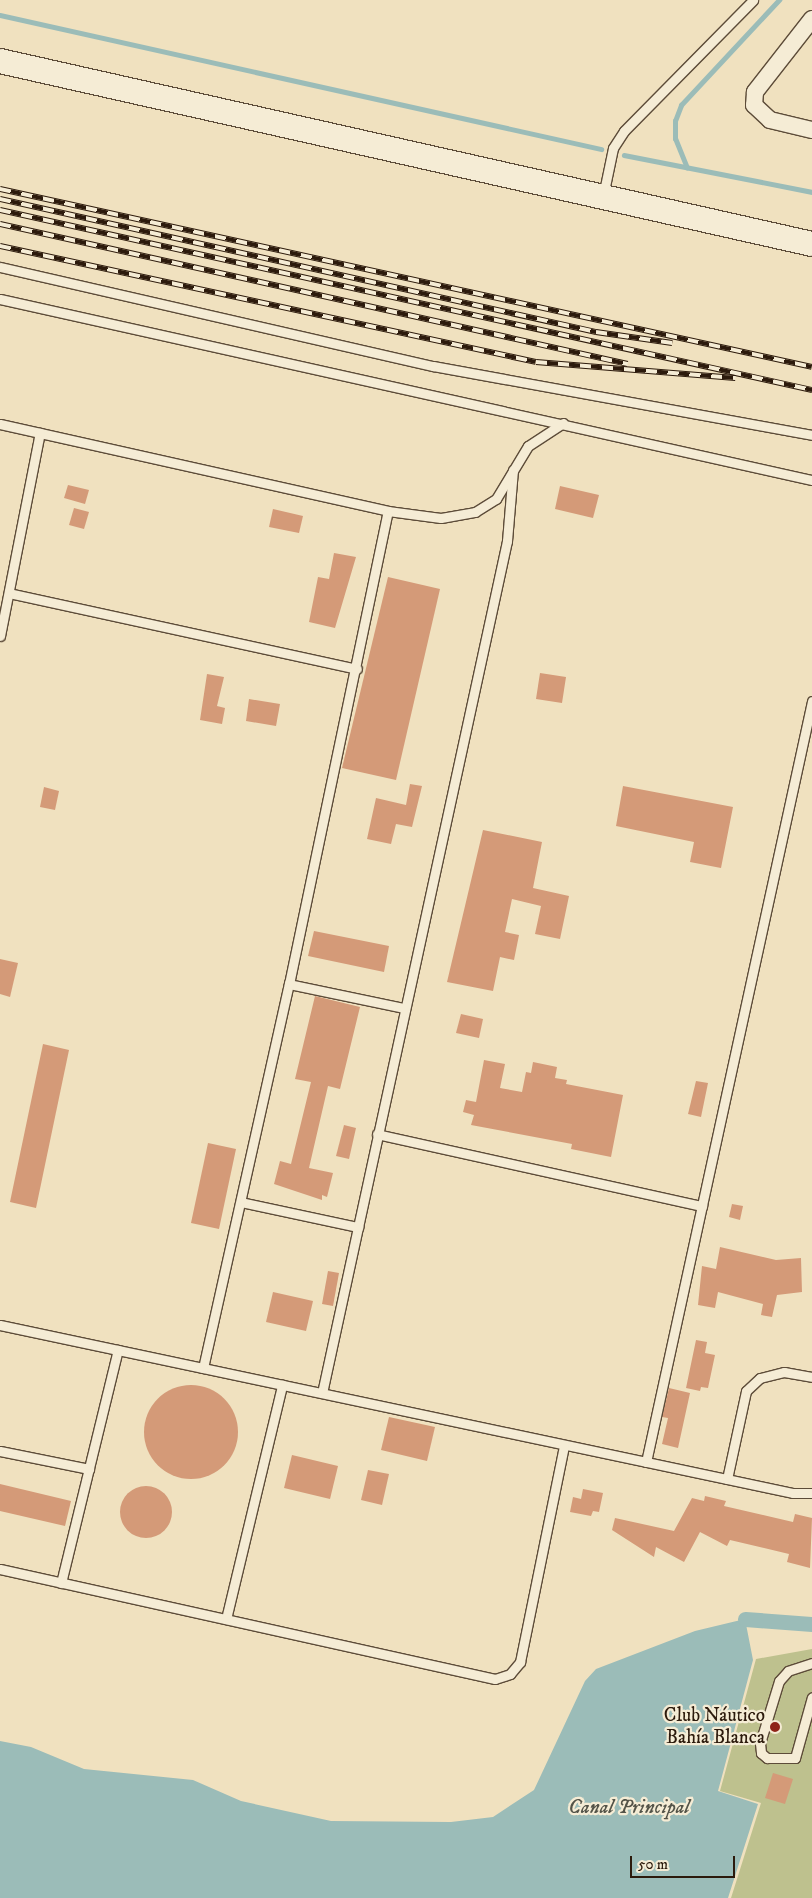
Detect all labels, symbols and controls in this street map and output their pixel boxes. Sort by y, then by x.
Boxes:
place label: Club Náutico Bahía Blanca [664,1705,765,1749]
marker: Club Náutico Bahía Blanca [769,1721,781,1733]
water label: Canal Principal [568,1795,690,1819]
scale bar [632,1846,737,1878]
text: 50 m [638,1855,668,1874]

